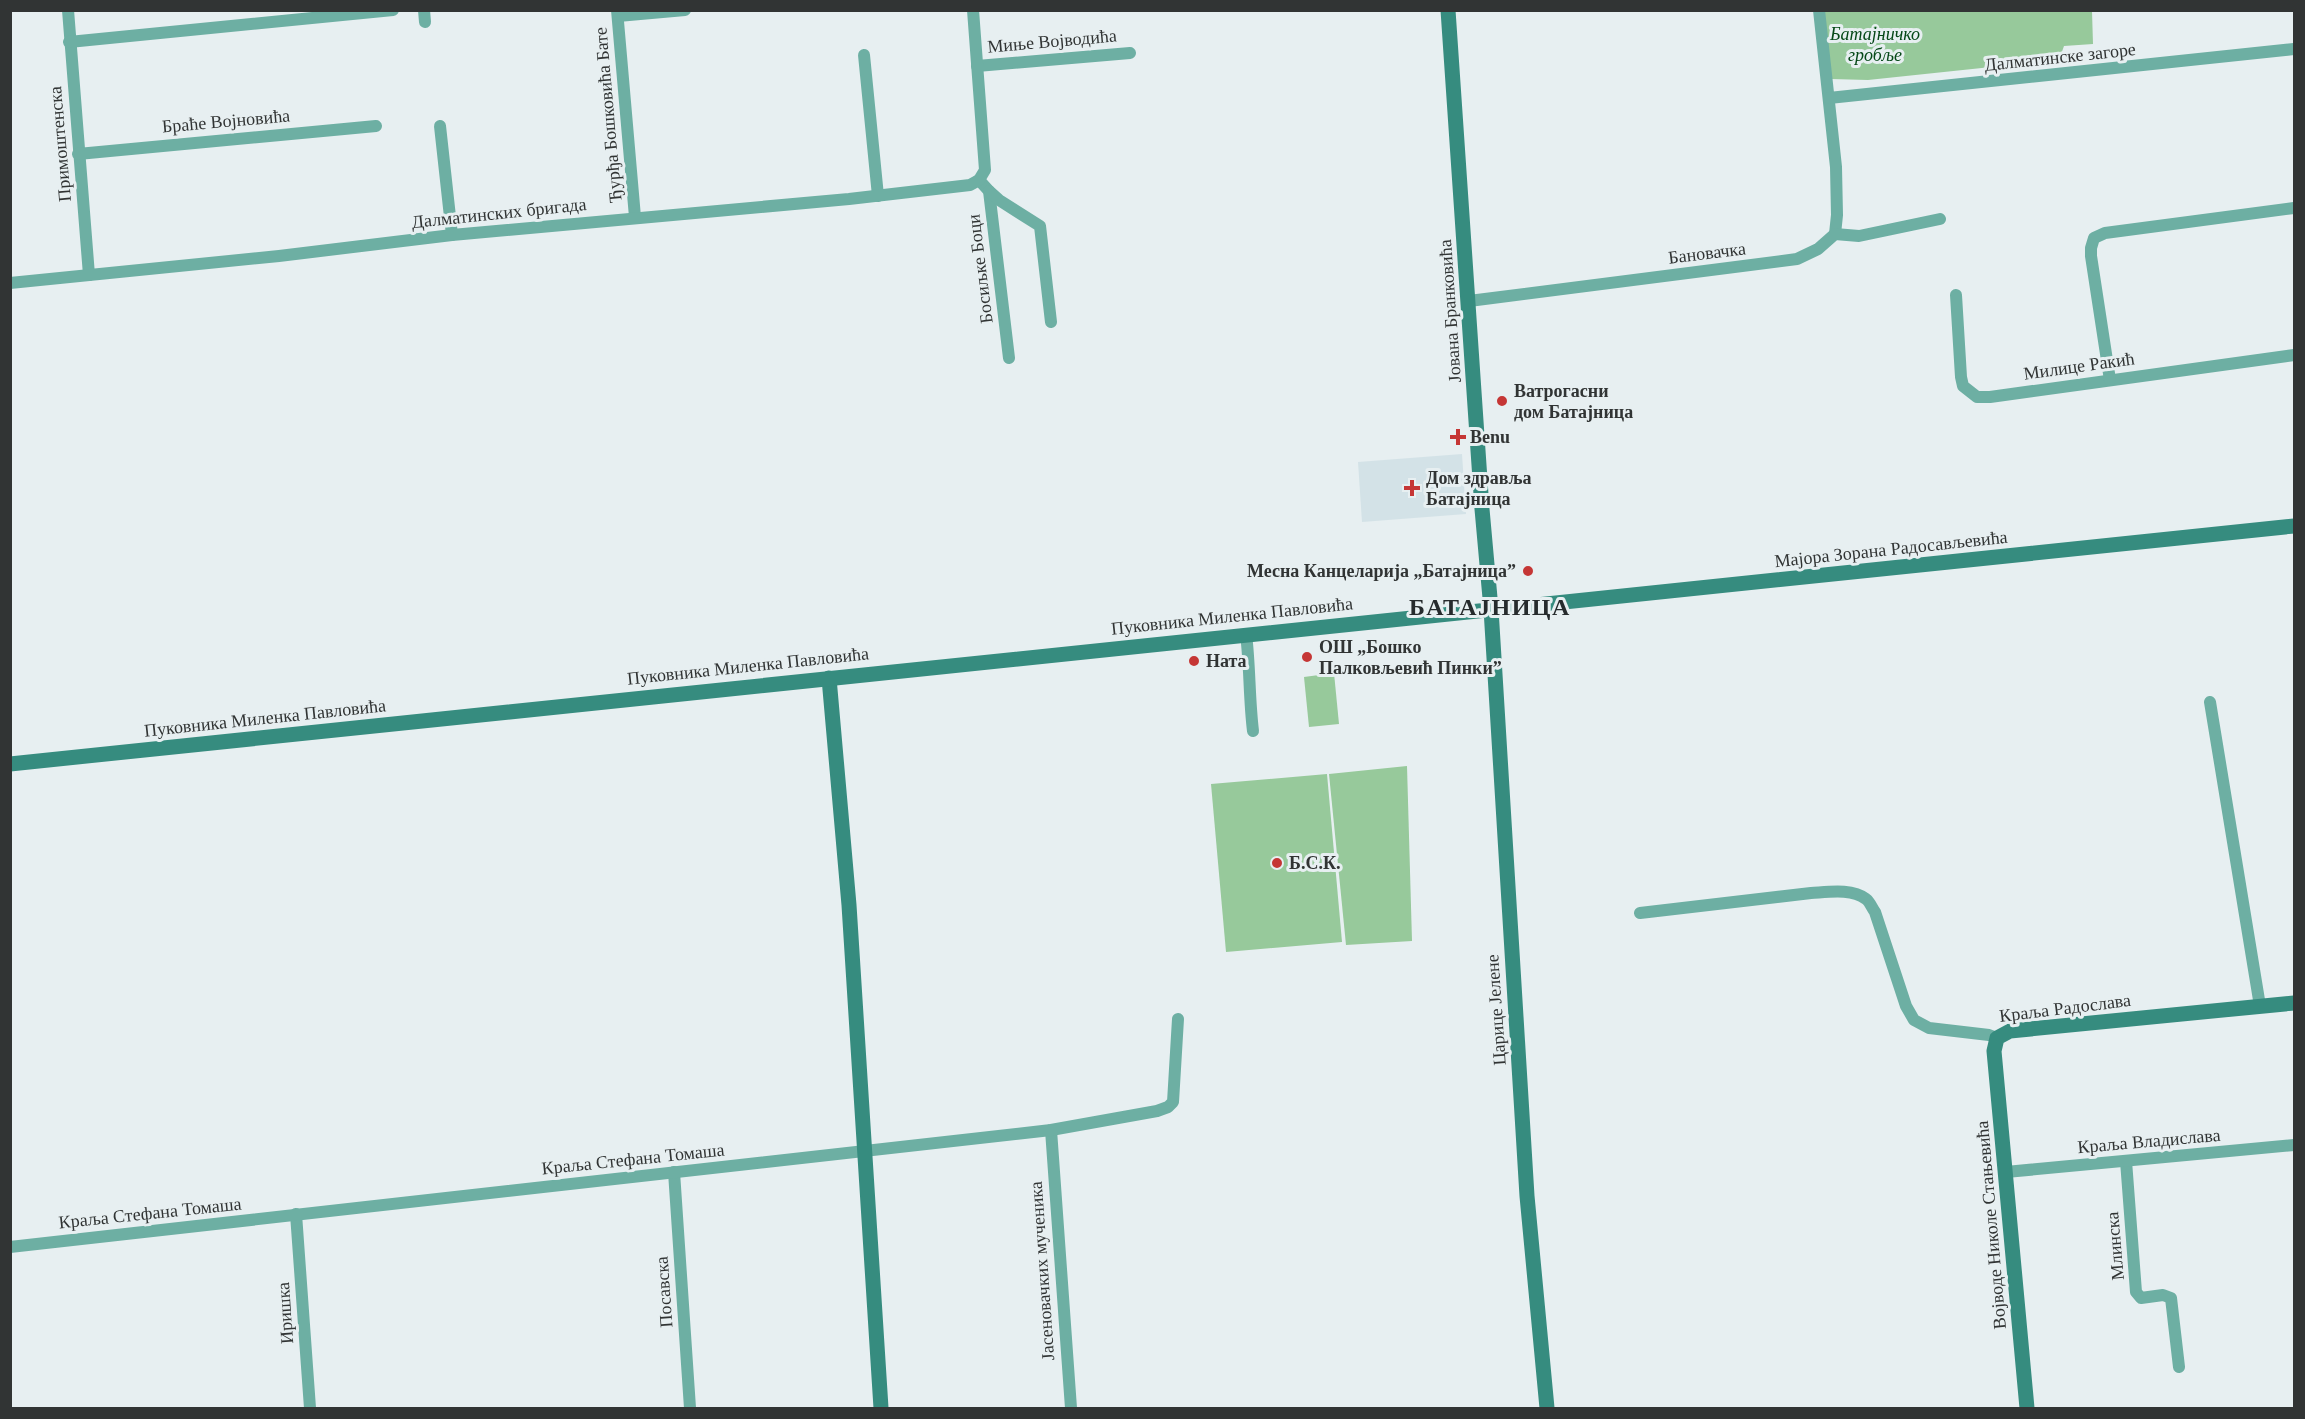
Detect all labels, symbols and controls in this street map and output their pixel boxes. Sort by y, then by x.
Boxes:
park label: Батајничко гробље [1829,24,1920,65]
street label: Миње Војводића [986,25,1118,57]
street label: Ђурђа Бошковића Бате [590,26,626,204]
street label: Далматинске загоре [1983,39,2137,75]
street label: Примоштенска [45,85,75,203]
street label: Браће Војновића [161,105,291,137]
street label: Далматинских бригада [411,194,587,232]
street label: Босиљке Боци [963,213,997,325]
street label: Бановачка [1667,238,1747,268]
street label: Јована Бранковића [1435,239,1465,383]
street label: Милице Ракић [2022,348,2136,384]
place label: Ватрогасни дом Батајница [1514,381,1633,422]
marker: Ватрогасни дом Батајница [1495,394,1509,408]
place label: Benu [1470,427,1510,447]
marker: Benu [1451,430,1465,444]
place label: Дом здравља Батајница [1426,468,1532,509]
marker: Дом здравља Батајница [1403,479,1421,497]
street label: Мајора Зорана Радосављевића [1774,527,2008,571]
place label: Месна Канцеларија „Батајница” [1247,561,1516,581]
marker: Месна Канцеларија „Батајница” [1521,564,1535,578]
street label: Пуковника Миленка Павловића [1110,593,1354,639]
district label: БАТАЈНИЦА [1409,594,1571,620]
place label: ОШ „Бошко Палковљевић Пинки” [1319,637,1502,678]
street label: Пуковника Миленка Павловића [626,643,870,689]
marker: ОШ „Бошко Палковљевић Пинки” [1300,650,1314,664]
place label: Ната [1206,651,1247,671]
marker: Ната [1187,654,1201,668]
street label: Пуковника Миленка Павловића [143,695,387,741]
place label: Б.С.К. [1289,853,1340,873]
marker: Б.С.К. [1270,856,1284,870]
street label: Царице Јелене [1482,954,1510,1066]
street label: Краља Радослава [1998,990,2132,1026]
street label: Војводе Николе Стањевића [1972,1120,2010,1330]
street label: Краља Владислава [2077,1125,2221,1157]
street label: Краља Стефана Томаша [541,1139,725,1179]
street label: Јасеновачких мученика [1026,1181,1058,1361]
street label: Краља Стефана Томаша [58,1193,242,1233]
street label: Млинска [2102,1211,2128,1281]
street label: Посавска [652,1256,676,1328]
street label: Иришка [273,1281,297,1345]

